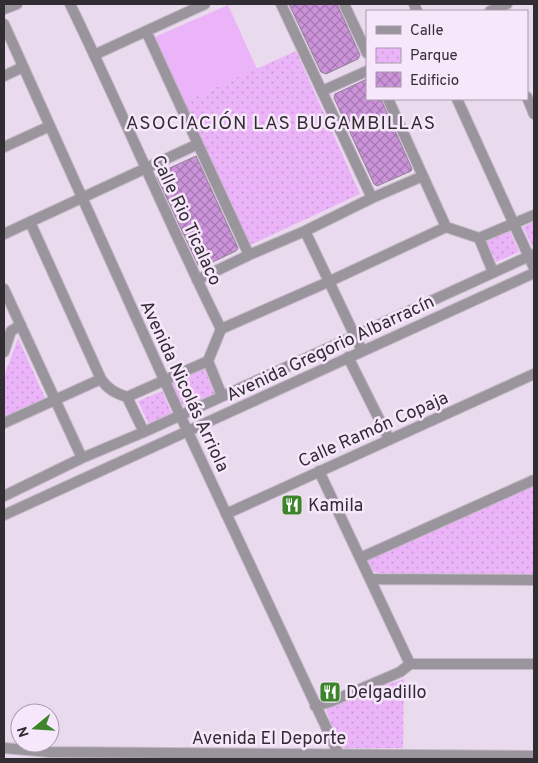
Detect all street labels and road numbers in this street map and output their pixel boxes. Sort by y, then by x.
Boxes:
street label: Calle Rio Ticalaco [145,152,226,290]
street label: Avenida Gregorio Albarracín [223,291,438,408]
street label: Avenida Nicolás Arriola [134,297,233,476]
street label: Calle Ramón Copaja [295,387,452,474]
street label: Avenida El Deporte [192,728,346,751]

